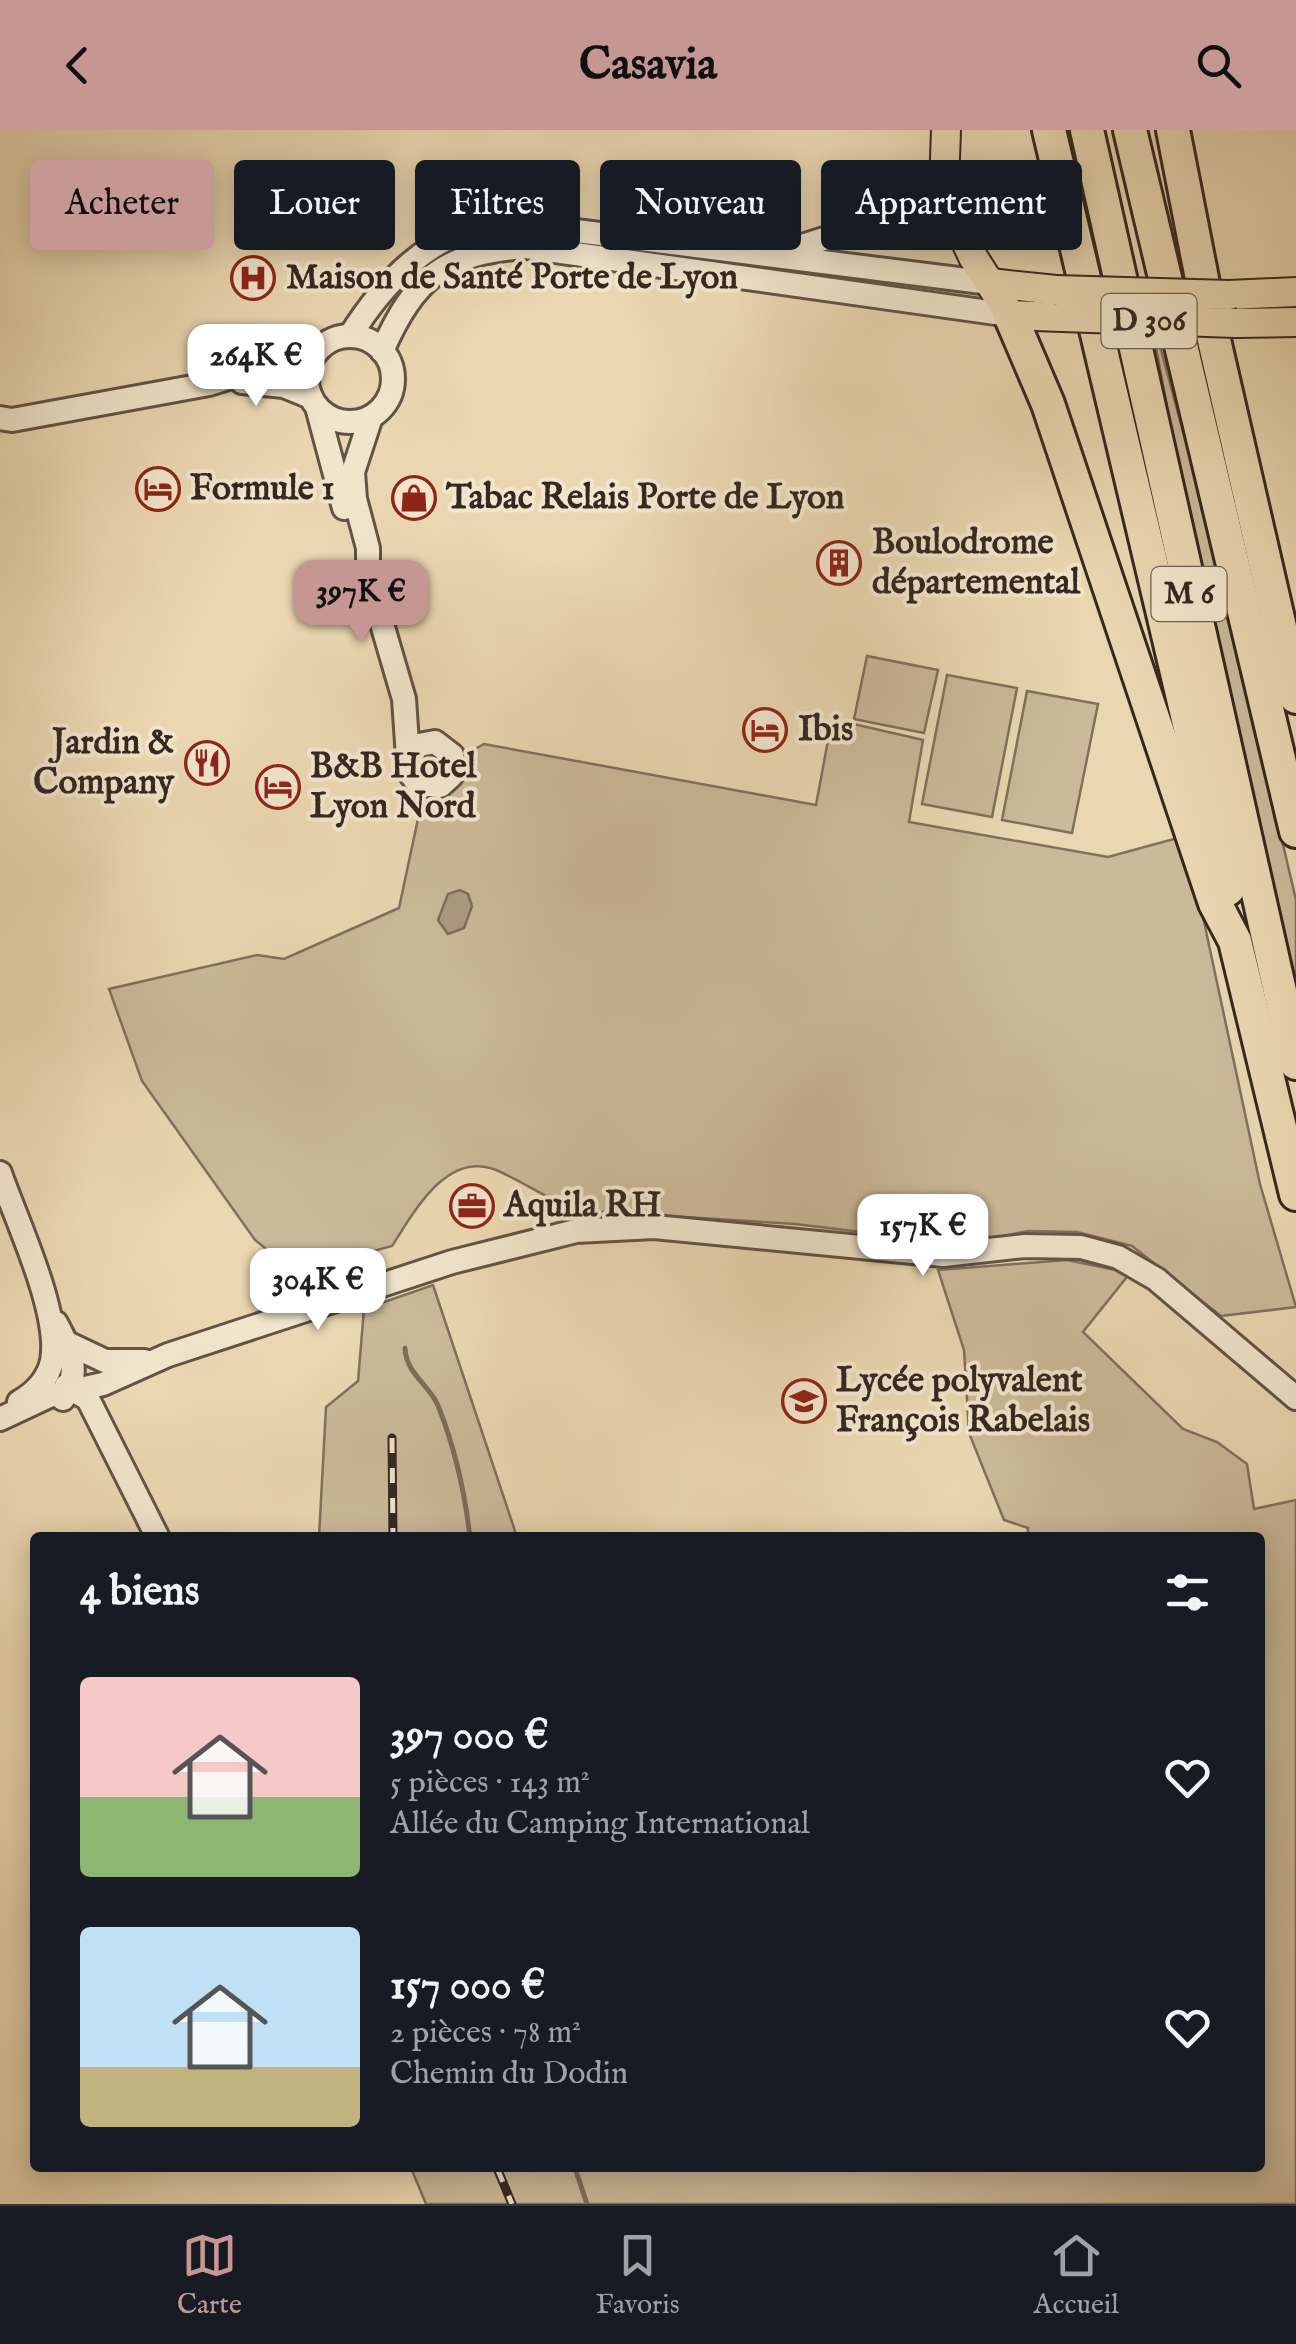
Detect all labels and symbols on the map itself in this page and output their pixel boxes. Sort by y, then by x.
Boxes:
hospital icon: Maison de Santé Porte de Lyon [230,255,276,301]
place label: Maison de Santé Porte de Lyon [286,256,738,301]
road number: D 306 [1102,294,1196,348]
pin: 264K € [175,324,337,409]
hotel icon: Formule 1 [135,466,181,512]
place label: Formule 1 [190,467,335,512]
shop icon: Tabac Relais Porte de Lyon [391,475,437,521]
place label: Tabac Relais Porte de Lyon [445,476,845,521]
place label: Boulodrome départemental [872,521,1081,606]
building icon: Boulodrome départemental [816,540,862,586]
pin: 397K € [280,560,442,645]
road number: M 6 [1152,567,1226,621]
hotel icon: Ibis [742,707,788,753]
place label: Ibis [798,708,853,753]
place label: Jardin & Company [33,721,175,806]
restaurant icon: Jardin & Company [184,740,230,786]
place label: B&B Hotel Lyon Nord [310,745,478,830]
hotel icon: B&B Hotel Lyon Nord [255,764,301,810]
office icon: Aquila RH [449,1183,495,1229]
place label: Aquila RH [502,1184,661,1229]
pin: 157K € [842,1194,1004,1279]
pin: 304K € [237,1248,399,1333]
place label: Lycée polyvalent François Rabelais [836,1359,1090,1444]
school or university icon: Lycée polyvalent François Rabelais [781,1378,827,1424]

